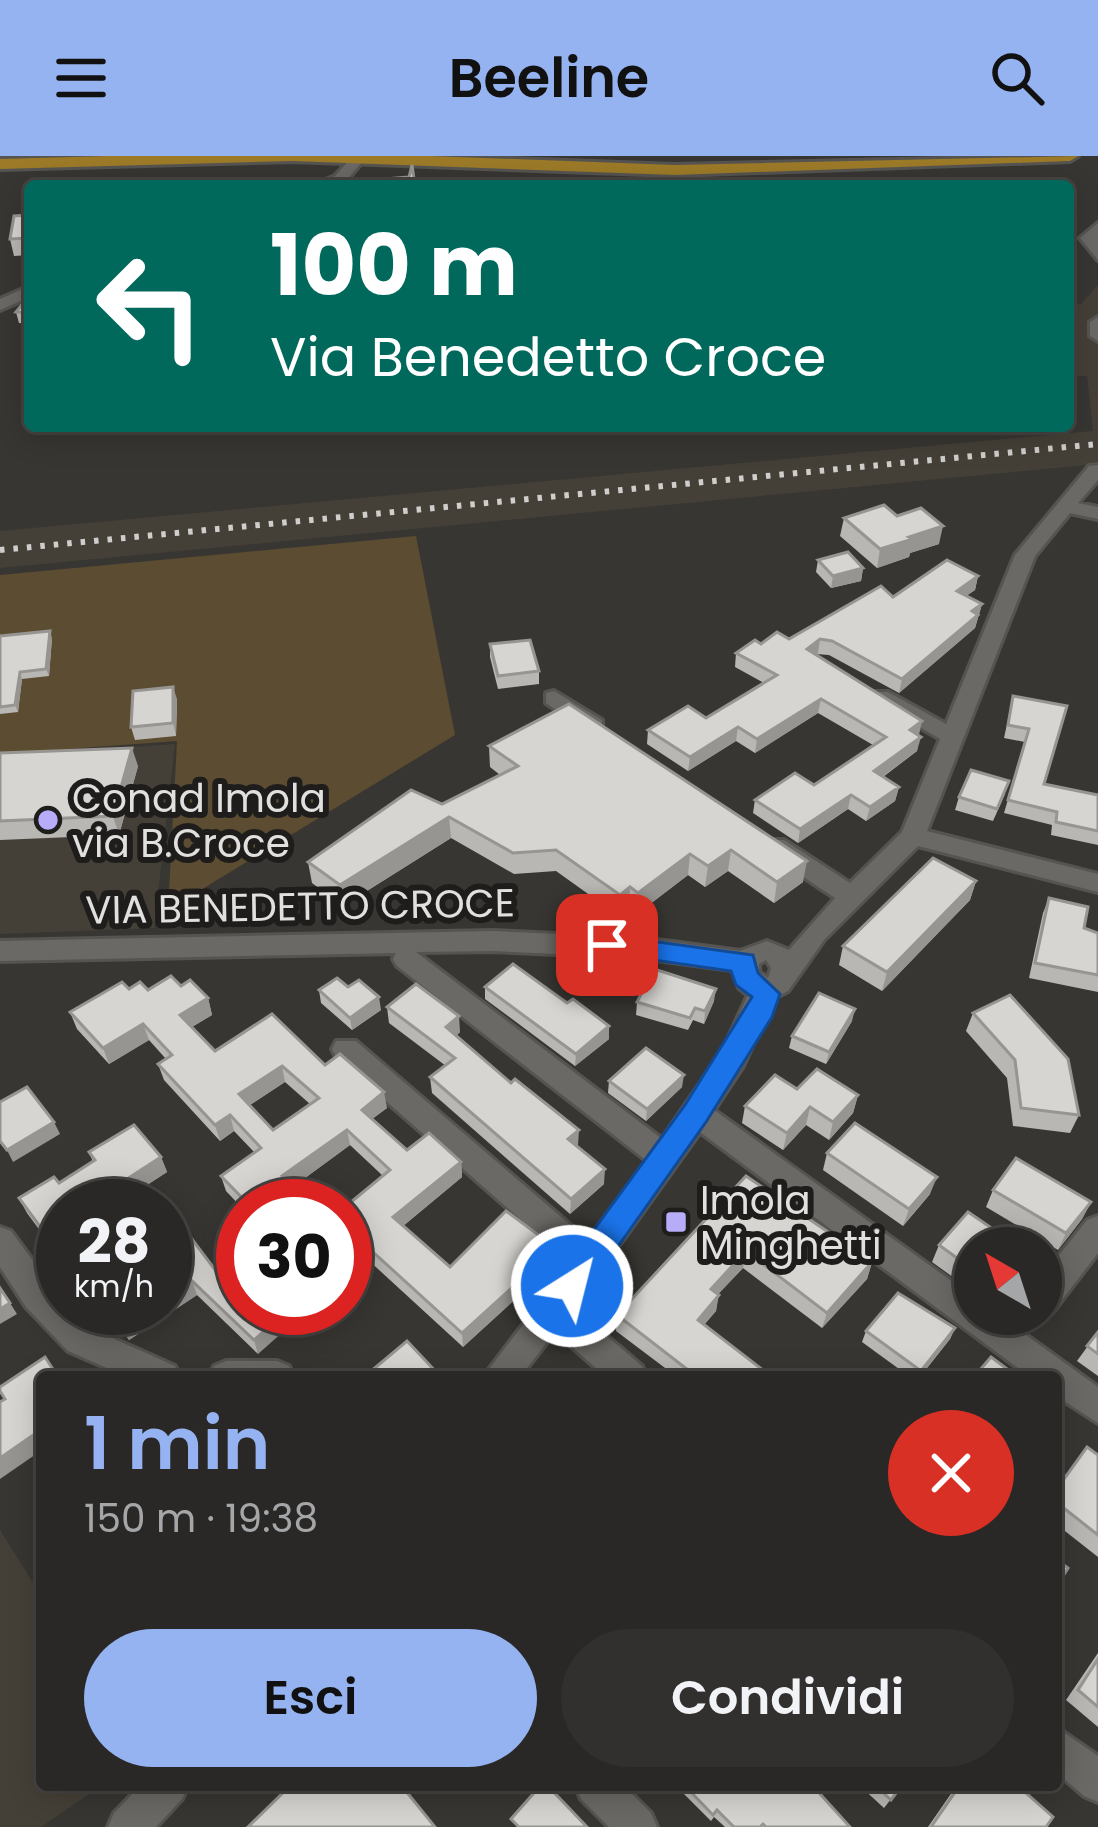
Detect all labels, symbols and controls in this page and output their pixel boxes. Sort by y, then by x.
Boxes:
text: Beeline [449,40,649,116]
icon: menu [48,45,114,111]
icon: search [984,45,1050,111]
text: 100 m [270,207,518,324]
icon: left [72,228,228,384]
text: Via Benedetto Croce [270,319,826,395]
place label: Conad Imola via B.Croce [72,771,326,871]
marker: Conad Imola via B.Croce [35,807,61,833]
street label: VIA BENEDETTO CROCE [85,875,515,938]
pin [556,894,658,996]
icon: arrive [574,912,640,978]
place label: Imola Minghetti [700,1173,882,1273]
speed limit sign: 30 [216,1179,372,1335]
text: 28 [77,1200,151,1284]
marker: Imola Minghetti [663,1209,689,1235]
position arrow [509,1223,635,1349]
north arrow [954,1227,1062,1335]
map controls [954,1227,1062,1335]
text: km/h [74,1265,154,1308]
text: 1 min [84,1393,270,1494]
button: close [888,1410,1014,1536]
text: 150 m · 19:38 [84,1491,318,1546]
button: Esci [84,1629,537,1767]
button: Condividi [561,1629,1014,1767]

